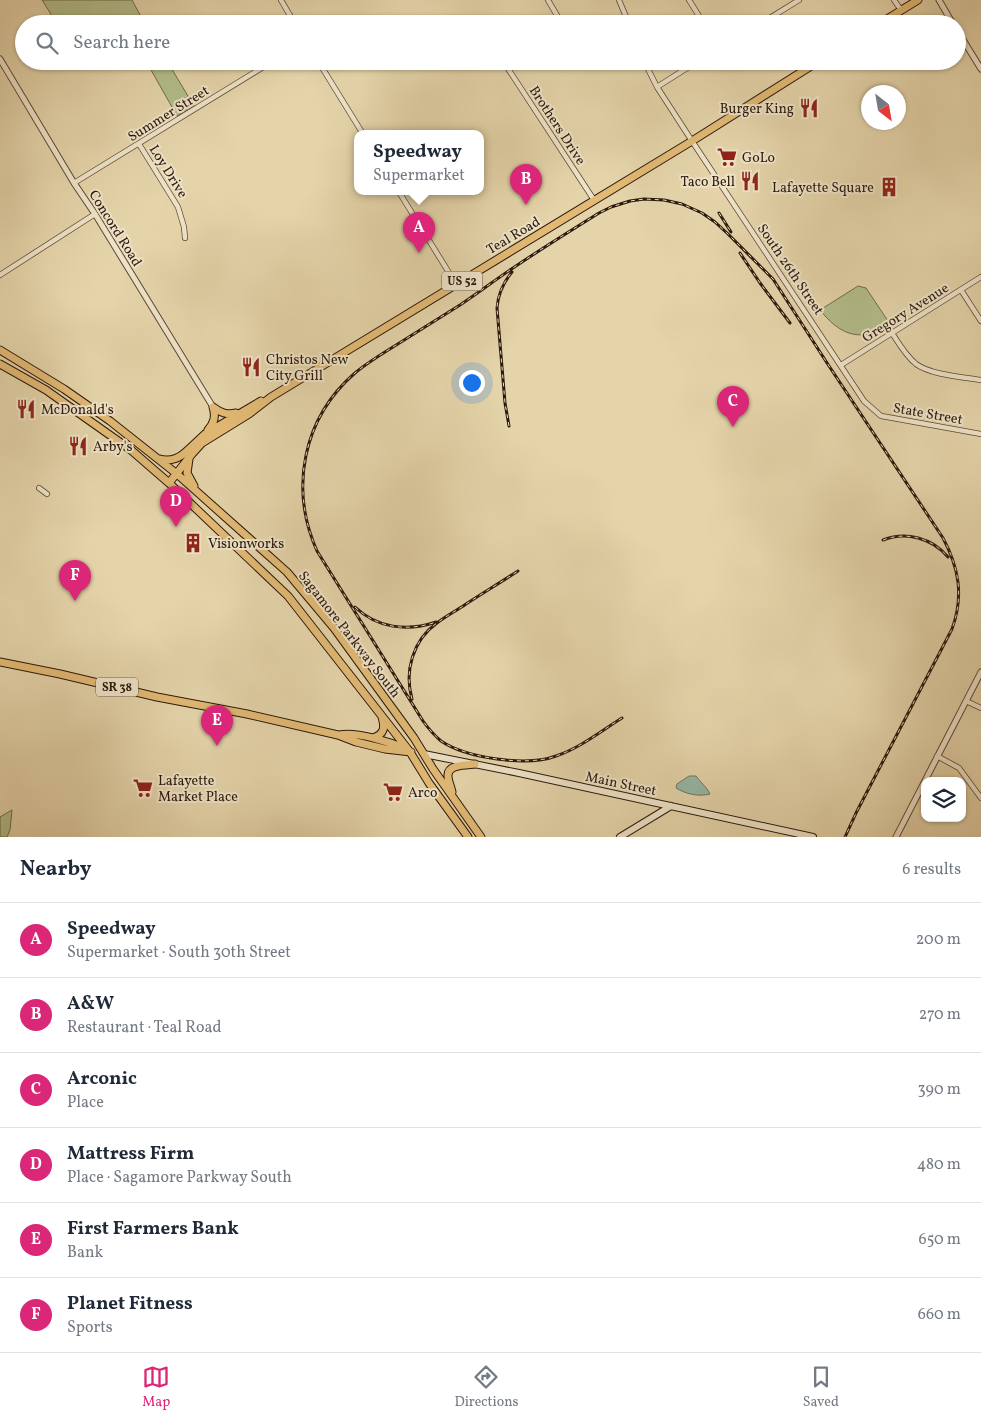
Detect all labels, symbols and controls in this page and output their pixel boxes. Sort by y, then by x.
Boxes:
search box [15,15,966,70]
icon: search [33,29,61,57]
text: Search here [73,30,170,56]
street label: Summer Street [125,82,213,147]
street label: Brothers Drive [524,83,590,169]
north arrow [861,85,906,130]
restaurant icon: Burger King [798,97,820,119]
place label: Burger King [720,100,794,119]
popup [354,130,484,195]
text: Speedway [373,139,462,165]
street label: Loy Drive [144,142,192,202]
supermarket icon: GoLo [716,146,738,168]
place label: GoLo [742,149,775,168]
pin: B [510,164,542,205]
text: Supermarket [373,165,465,187]
restaurant icon: Taco Bell [739,170,761,192]
place label: Taco Bell [680,173,735,192]
building icon: Lafayette Square [878,176,900,198]
place label: Lafayette Square [772,179,874,198]
street label: Concord Road [84,187,146,271]
pin: A [403,212,435,253]
street label: Teal Road [483,213,544,260]
street label: South 26th Street [752,220,827,319]
road number: US 52 [442,272,482,290]
street label: Gregory Avenue [859,279,953,348]
place label: Christos New City Grill [266,351,348,386]
restaurant icon: Christos New City Grill [240,356,262,378]
your location [459,370,485,396]
pin: C [717,386,749,427]
restaurant icon: McDonald's [15,398,37,420]
street label: State Street [891,399,964,430]
place label: McDonald's [41,401,114,420]
restaurant icon: Arby's [67,435,89,457]
place label: Arby's [93,438,133,457]
pin: D [160,486,192,527]
building icon: Visionworks [182,532,204,554]
place label: Visionworks [208,535,284,554]
pin: F [59,560,91,601]
street label: Sagamore Parkway South [293,568,404,702]
road number: SR 38 [96,678,138,696]
pin: E [201,705,233,746]
street label: Main Street [583,768,658,801]
place label: Lafayette Market Place [158,772,238,807]
supermarket icon: Lafayette Market Place [132,777,154,799]
map controls [921,777,966,822]
button: layers [921,777,966,822]
supermarket icon: Arco [382,781,404,803]
place label: Arco [408,784,437,803]
text: Nearby [20,855,91,884]
text: 6 results [902,859,961,881]
text: Speedway [67,916,156,942]
text: A [30,929,42,951]
text: 200 m [916,929,961,951]
text: Supermarket · South 30th Street [67,942,291,964]
text: A&W [67,991,114,1017]
text: B [31,1004,41,1026]
text: 270 m [919,1004,961,1026]
text: Restaurant · Teal Road [67,1017,221,1039]
text: Arconic [67,1066,137,1092]
text: C [31,1079,41,1101]
text: 390 m [918,1079,961,1101]
text: Place [67,1092,104,1114]
text: Mattress Firm [67,1141,194,1167]
text: D [30,1154,42,1176]
text: 480 m [917,1154,961,1176]
text: Place · Sagamore Parkway South [67,1167,292,1189]
text: First Farmers Bank [67,1216,239,1242]
text: E [31,1229,41,1251]
text: 650 m [919,1229,961,1251]
text: Bank [67,1242,103,1264]
text: Planet Fitness [67,1291,193,1317]
text: F [31,1304,41,1326]
text: 660 m [918,1304,961,1326]
text: Sports [67,1317,113,1339]
tab: Map [142,1363,170,1412]
tab: Directions [454,1363,519,1412]
tab: Saved [803,1363,839,1412]

